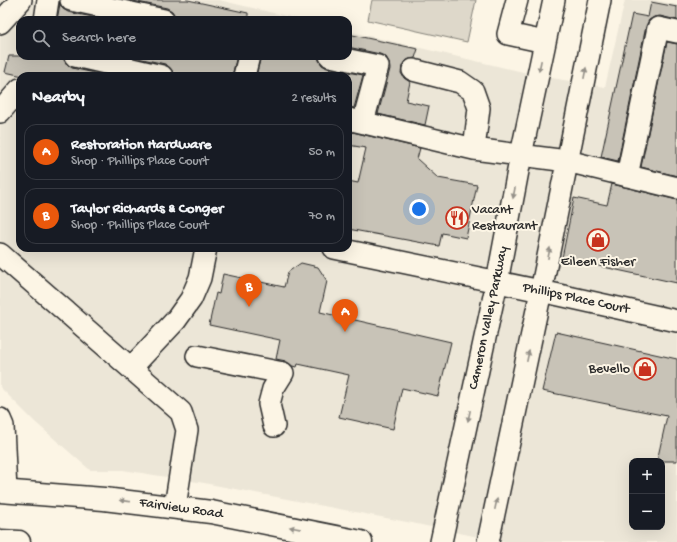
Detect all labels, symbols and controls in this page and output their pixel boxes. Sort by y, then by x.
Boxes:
search box [16,16,352,60]
icon: search [30,27,52,49]
text: Search here [62,29,136,47]
one-way arrow [537,59,543,72]
one-way arrow [582,67,588,79]
text: Nearby [32,88,85,108]
text: 2 results [291,91,336,106]
text: Restoration Hardware [71,136,212,154]
text: A [42,145,50,160]
text: 50 m [308,145,335,160]
text: Shop · Phillips Place Court [71,154,208,169]
one-way arrow [511,187,517,199]
your location [409,199,429,219]
text: Taylor Richards & Conger [71,200,223,218]
place label: Vacant Restaurant [471,202,538,235]
restaurant icon: Vacant Restaurant [444,205,470,231]
text: B [43,209,49,224]
text: 70 m [309,209,335,224]
text: Shop · Phillips Place Court [71,218,208,233]
shop icon: Eileen Fisher [585,227,611,253]
street label: Cameron Valley Parkway [466,245,513,391]
one-way arrow [546,247,552,259]
place label: Eileen Fisher [561,254,636,271]
pin: B [236,274,262,307]
street label: Phillips Place Court [520,279,632,319]
pin: A [332,299,358,332]
one-way arrow [525,350,531,362]
shop icon: Bevello [632,356,658,382]
place label: Bevello [588,361,630,378]
one-way arrow [465,410,471,422]
map controls [629,458,665,530]
button: + [629,458,665,494]
button: − [629,494,665,530]
street label: Fairview Road [137,495,226,524]
one-way arrow [119,498,131,504]
one-way arrow [494,498,500,510]
one-way arrow [289,525,301,531]

